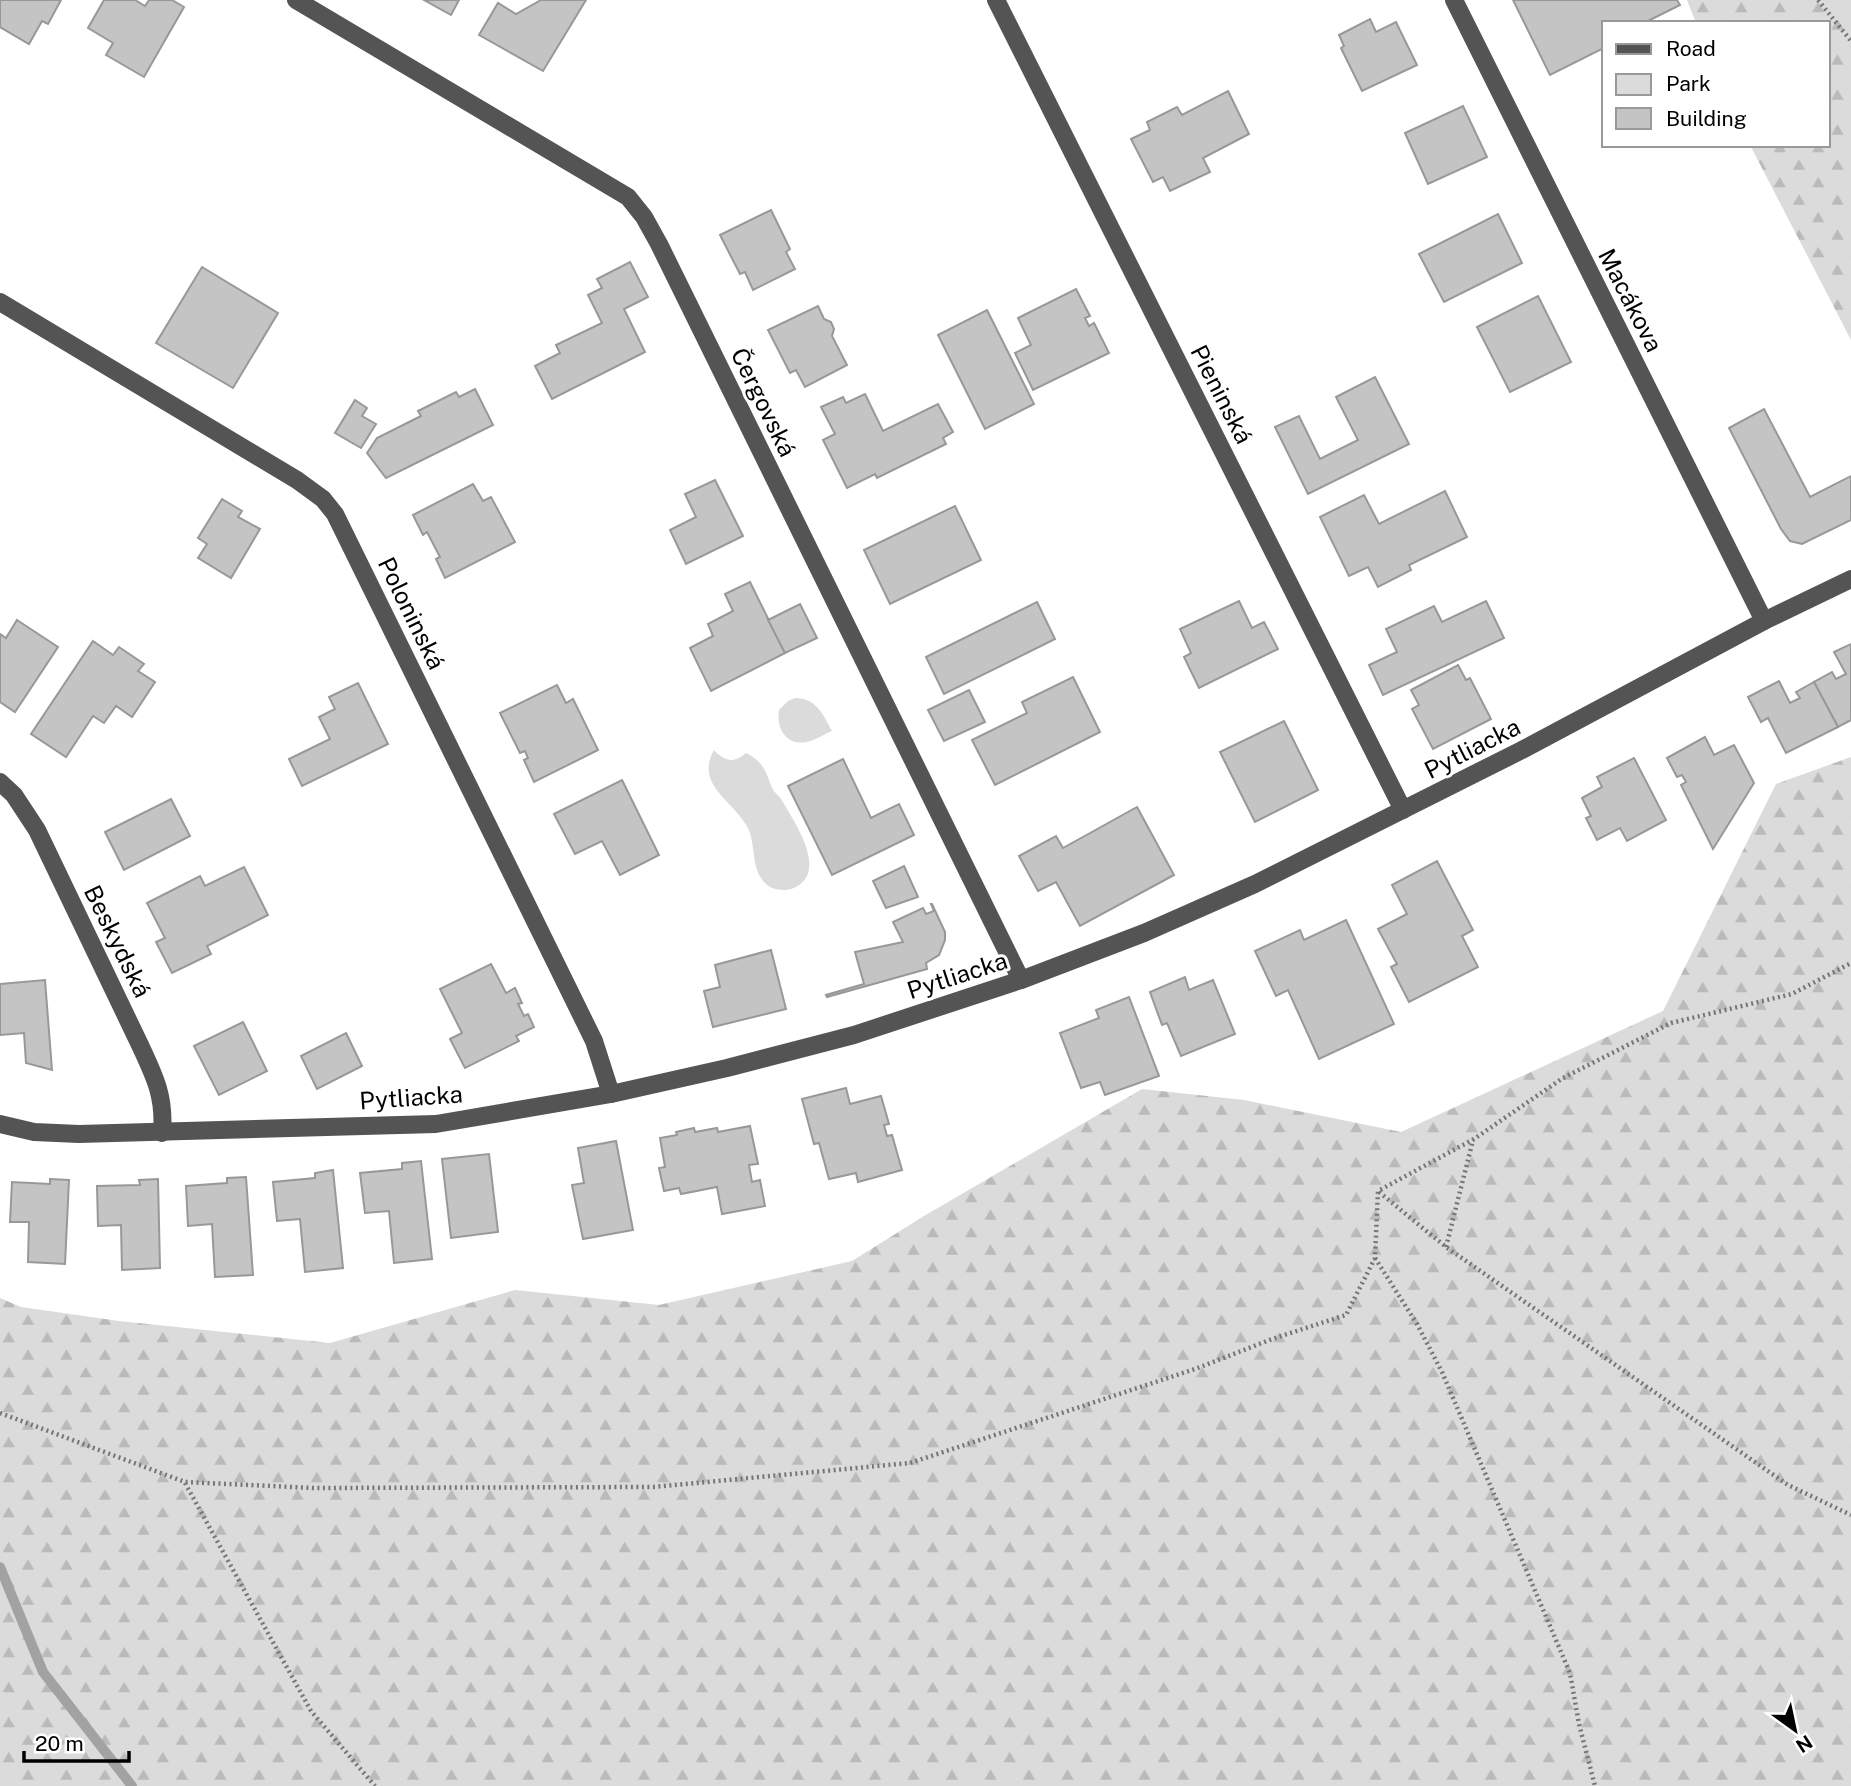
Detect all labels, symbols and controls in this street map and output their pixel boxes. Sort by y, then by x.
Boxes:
legend [1602,21,1830,147]
text: Road [1666,36,1716,61]
text: Park [1666,71,1711,96]
text: Building [1666,106,1747,131]
street label: Macákova [1593,244,1669,356]
street label: Pieninská [1185,340,1259,448]
street label: Čergovská [726,343,802,461]
street label: Poloninská [373,552,451,674]
street label: Pytliacka [1419,712,1525,784]
street label: Beskydská [79,880,157,1002]
street label: Pytliacka [903,946,1011,1004]
street label: Pytliacka [358,1079,464,1115]
north arrow [1760,1695,1830,1765]
scale bar [24,1720,130,1764]
text: 20 m [35,1731,84,1756]
text: N [1792,1731,1816,1758]

